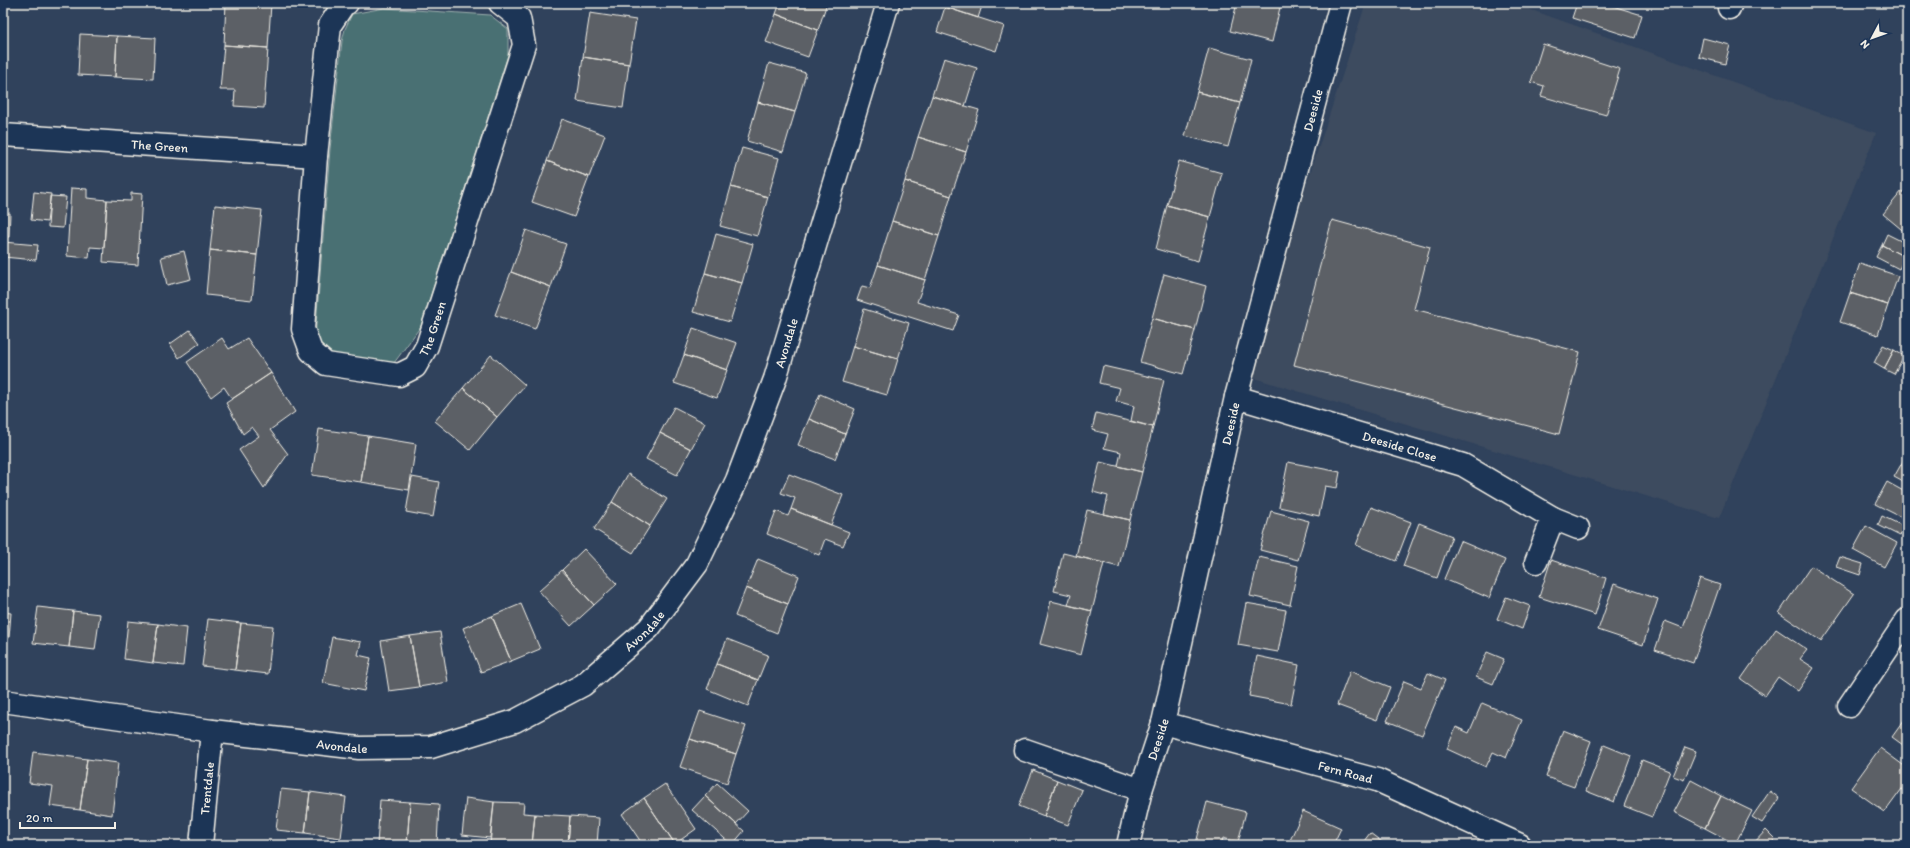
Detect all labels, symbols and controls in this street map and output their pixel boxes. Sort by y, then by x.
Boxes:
north arrow [1852,18,1892,58]
text: N [1857,37,1872,51]
street label: Deeside [1300,87,1325,133]
street label: The Green [131,136,189,155]
street label: The Green [415,299,449,359]
street label: Avondale [771,316,800,369]
street label: Deeside [1218,401,1242,446]
street label: Deeside Close [1361,428,1439,464]
street label: Avondale [621,607,667,654]
street label: Deeside [1144,717,1171,762]
street label: Avondale [316,736,368,756]
street label: Fern Road [1317,757,1375,786]
street label: Trentdale [196,761,216,815]
scale bar [20,804,115,830]
text: 20 m [26,811,53,825]

